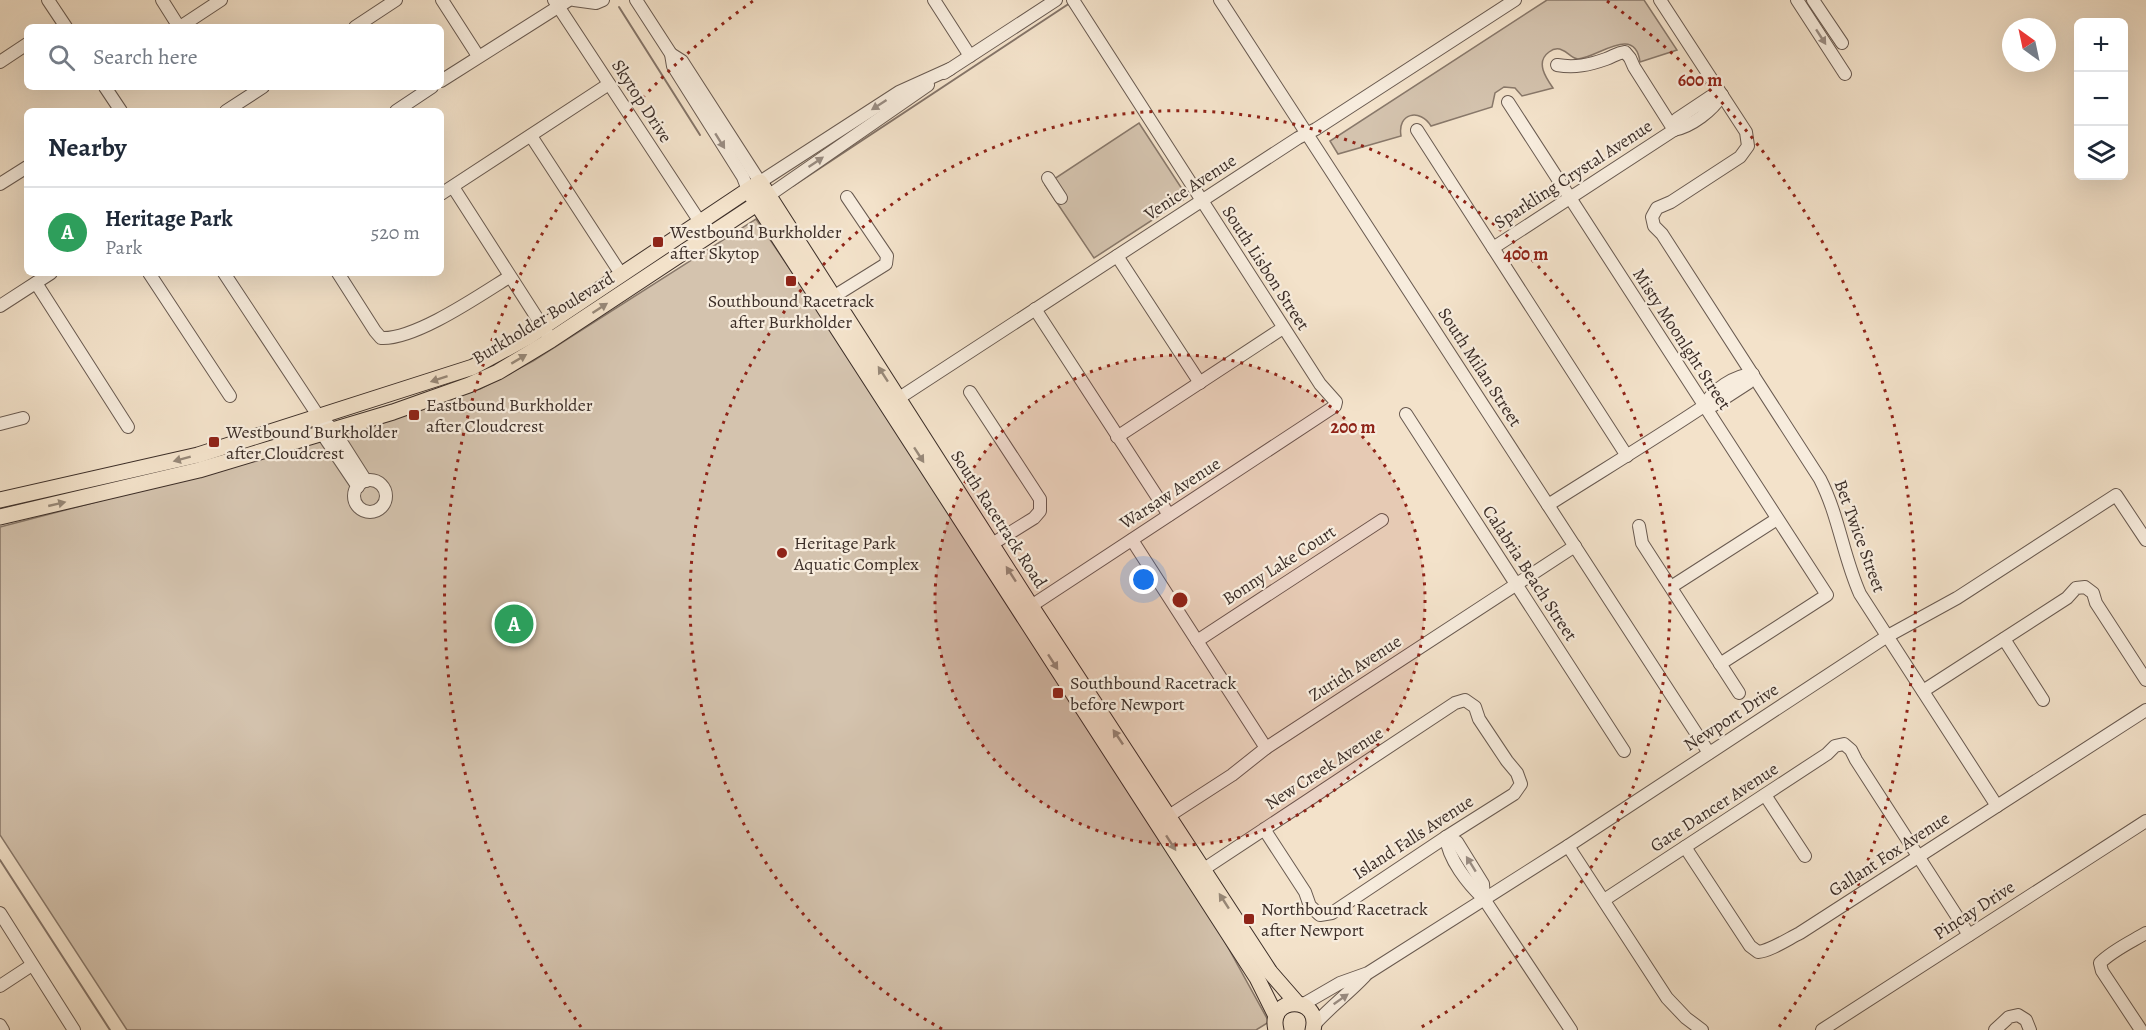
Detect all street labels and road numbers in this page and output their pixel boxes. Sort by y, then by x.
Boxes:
street label: Skytop Drive [606,55,678,147]
street label: Sparkling Crystal Avenue [1489,114,1657,234]
street label: Venice Avenue [1138,148,1241,226]
street label: South Lisbon Street [1217,201,1315,335]
street label: Misty Moonlght Street [1627,264,1737,415]
street label: Burkholder Boulevard [468,266,619,370]
street label: South Milan Street [1432,303,1528,431]
street label: South Racetrack Road [945,445,1053,593]
street label: Warsaw Avenue [1114,451,1225,535]
street label: Bet Twice Street [1829,476,1891,596]
street label: Calabria Beach Street [1477,500,1583,646]
street label: Bonny Lake Court [1218,519,1340,611]
street label: Zurich Avenue [1304,629,1406,707]
street label: Newport Drive [1679,677,1783,757]
street label: New Creek Avenue [1260,721,1388,815]
street label: Gate Dancer Avenue [1645,757,1783,857]
street label: Island Falls Avenue [1348,789,1478,885]
street label: Gallant Fox Avenue [1824,806,1954,902]
street label: Pincay Drive [1929,875,2019,945]

